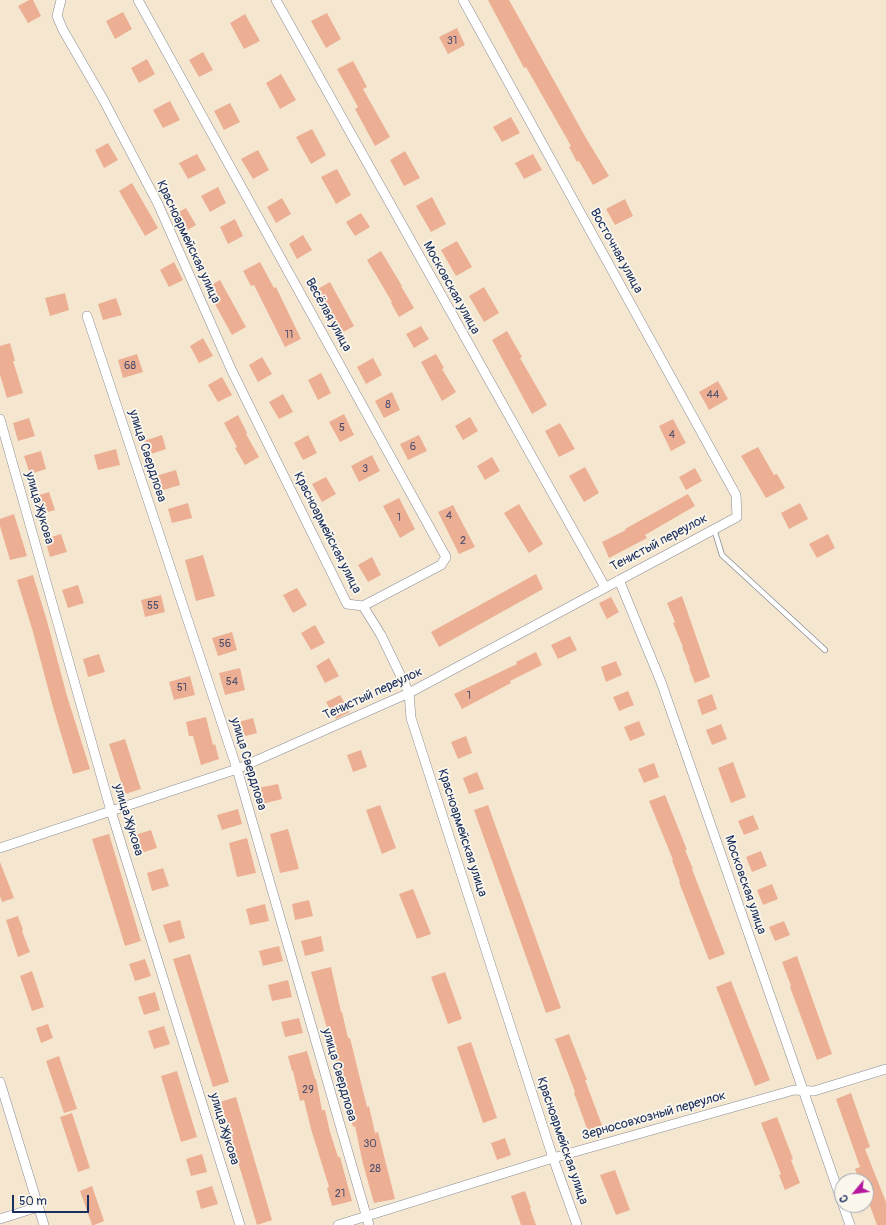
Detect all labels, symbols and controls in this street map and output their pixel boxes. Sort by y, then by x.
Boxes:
house number: 31 [447,34,457,48]
street label: Красноармейская улица [153,178,223,306]
street label: Восточная улица [586,206,646,296]
street label: Московская улица [419,239,483,337]
street label: Весёлая улица [301,276,355,354]
house number: 11 [285,328,293,342]
house number: 68 [124,359,136,373]
house number: 44 [707,388,719,402]
house number: 8 [385,398,391,412]
street label: улица Свердлова [125,408,169,504]
house number: 5 [339,421,345,435]
house number: 4 [669,428,675,442]
house number: 6 [410,440,416,454]
house number: 3 [362,462,368,476]
street label: улица Жукова [21,470,57,546]
street label: Красноармейская улица [290,470,364,596]
house number: 4 [446,509,452,523]
house number: 1 [397,511,401,525]
street label: Тенистый переулок [608,511,710,575]
house number: 2 [460,534,466,548]
house number: 55 [147,599,159,613]
house number: 56 [219,637,231,651]
street label: Тенистый переулок [321,664,425,724]
house number: 54 [226,675,238,689]
house number: 51 [177,681,187,695]
house number: 1 [467,689,471,703]
street label: улица Свердлова [226,716,270,812]
street label: Красноармейская улица [434,767,490,899]
street label: улица Жукова [110,782,146,858]
street label: Московская улица [721,833,769,937]
street label: улица Свердлова [318,1027,360,1123]
street label: Красноармейская улица [533,1075,591,1207]
house number: 29 [302,1083,314,1097]
street label: Зерносовхозный переулок [580,1088,728,1144]
street label: улица Жукова [206,1091,242,1167]
house number: 30 [363,1137,377,1151]
house number: 28 [369,1162,381,1176]
north arrow [834,1173,874,1213]
scale bar [14,1187,91,1213]
house number: 21 [335,1187,345,1201]
text: С [837,1192,851,1205]
text: 50 m [19,1194,47,1209]

